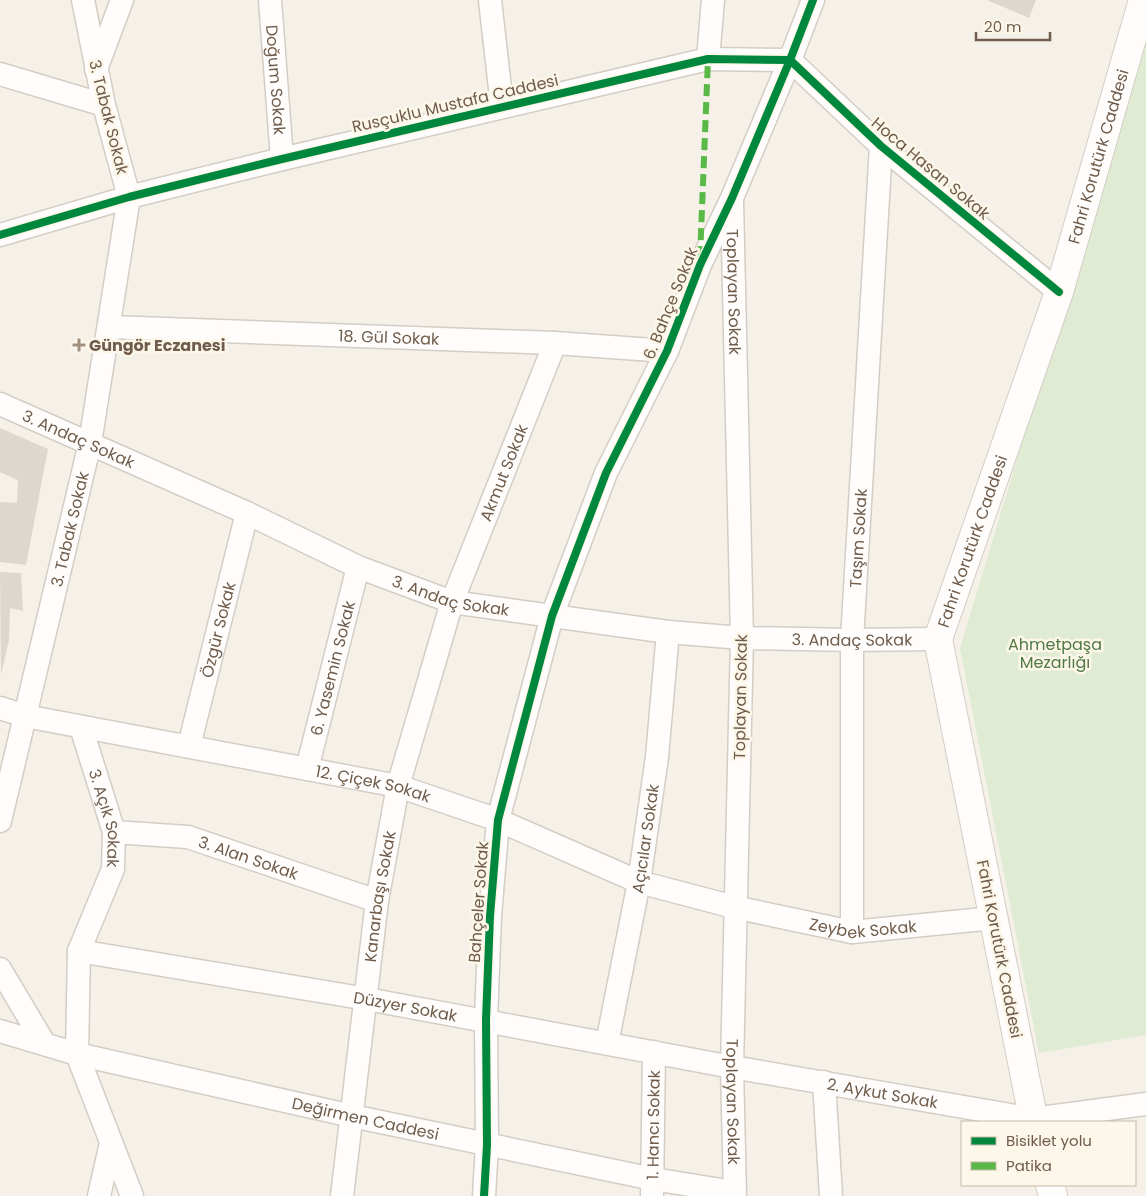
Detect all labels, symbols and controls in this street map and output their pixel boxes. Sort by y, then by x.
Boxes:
scale bar [976,10,1050,42]
text: 20 m [984,16,1022,37]
street label: Doğum Sokak [260,24,291,136]
street label: 3. Tabak Sokak [83,57,134,178]
street label: Fahri Korutürk Caddesi [1062,66,1135,247]
street label: Rusçuklu Mustafa Caddesi [350,69,561,138]
street label: Hoca Hasan Sokak [866,112,996,225]
street label: Toplayan Sokak [721,229,747,356]
street label: 6. Bahçe Sokak [637,243,704,363]
street label: 18. Gül Sokak [338,324,440,351]
place label: Güngör Eczanesi [89,334,225,357]
marker: Güngör Eczanesi [73,339,85,351]
street label: 3. Andaç Sokak [19,404,139,474]
street label: Akmut Sokak [474,420,534,525]
street label: Fahri Korutürk Caddesi [932,452,1013,631]
street label: 3. Tabak Sokak [45,469,95,589]
street label: Taşım Sokak [844,487,873,589]
street label: 3. Andaç Sokak [389,570,511,622]
street label: Özgür Sokak [195,579,242,680]
street label: 6. Yasemin Sokak [305,598,361,738]
street label: 3. Andaç Sokak [791,628,913,652]
street label: Toplayan Sokak [728,633,753,760]
park label: Ahmetpaşa Mezarlığı [1008,633,1102,674]
street label: 12. Çiçek Sokak [314,760,434,809]
street label: 3. Açık Sokak [83,766,125,869]
street label: Açıcılar Sokak [626,782,665,895]
street label: Kanarbaşı Sokak [359,828,402,963]
street label: 3. Alan Sokak [195,830,302,886]
street label: Bahçeler Sokak [463,840,494,963]
street label: Fahri Korutürk Caddesi [971,858,1028,1040]
street label: Zeybek Sokak [807,912,918,944]
street label: Düzyer Sokak [352,986,460,1028]
street label: Toplayan Sokak [720,1039,745,1166]
street label: 1. Hancı Sokak [641,1069,666,1180]
street label: 2. Aykut Sokak [825,1073,940,1115]
street label: Değirmen Caddesi [290,1092,441,1146]
legend [961,1121,1136,1186]
text: Bisiklet yolu [1006,1130,1092,1151]
text: Patika [1006,1155,1052,1176]

